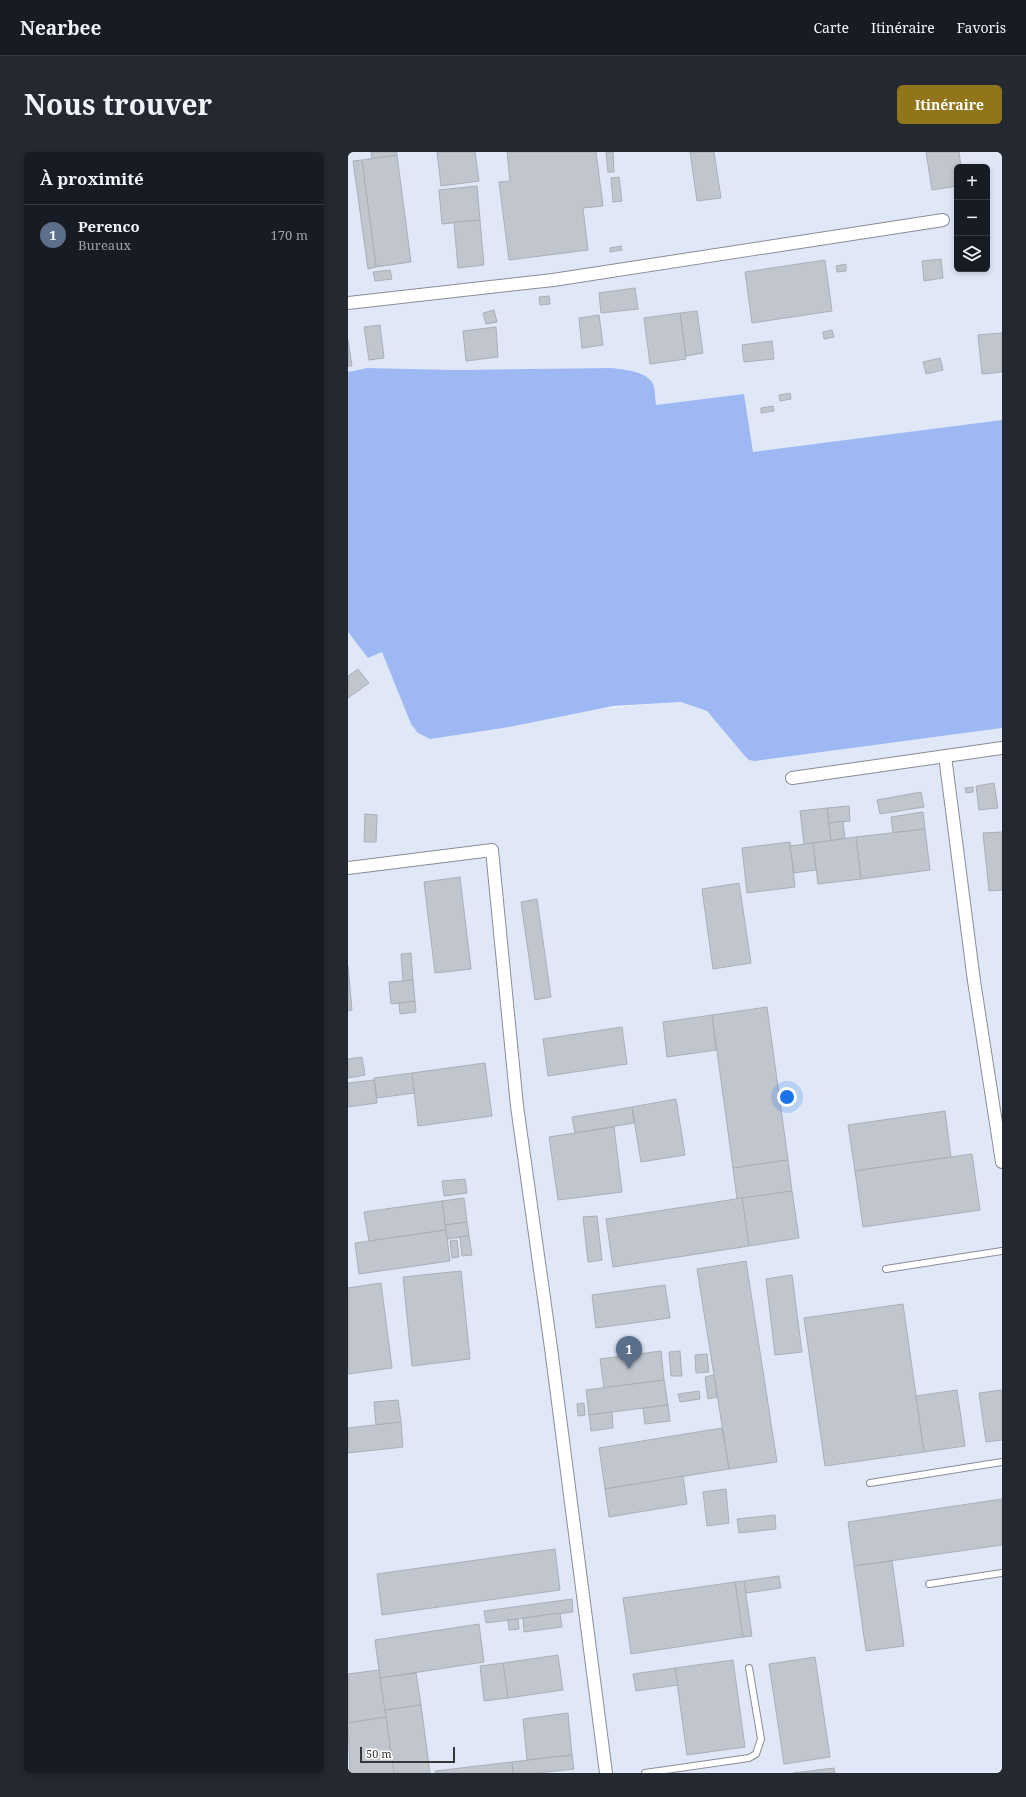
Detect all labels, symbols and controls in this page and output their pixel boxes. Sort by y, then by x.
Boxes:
text: Nearbee [20,15,101,41]
text: Carte [814,18,849,37]
text: Itinéraire [871,18,935,37]
text: Favoris [957,18,1006,37]
text: Nous trouver [24,85,212,123]
button: Itinéraire [897,85,1002,124]
map controls [954,164,990,272]
button: + [954,164,990,200]
text: À proximité [40,167,144,190]
button: − [954,200,990,236]
text: Perenco [78,216,140,236]
text: 1 [49,226,57,244]
text: 170 m [271,226,308,244]
text: Bureaux [78,236,131,254]
button: layers [954,236,990,272]
your location [777,1087,797,1107]
pin: 1 [616,1336,642,1369]
scale bar [360,1745,455,1764]
text: 50 m [366,1746,392,1761]

